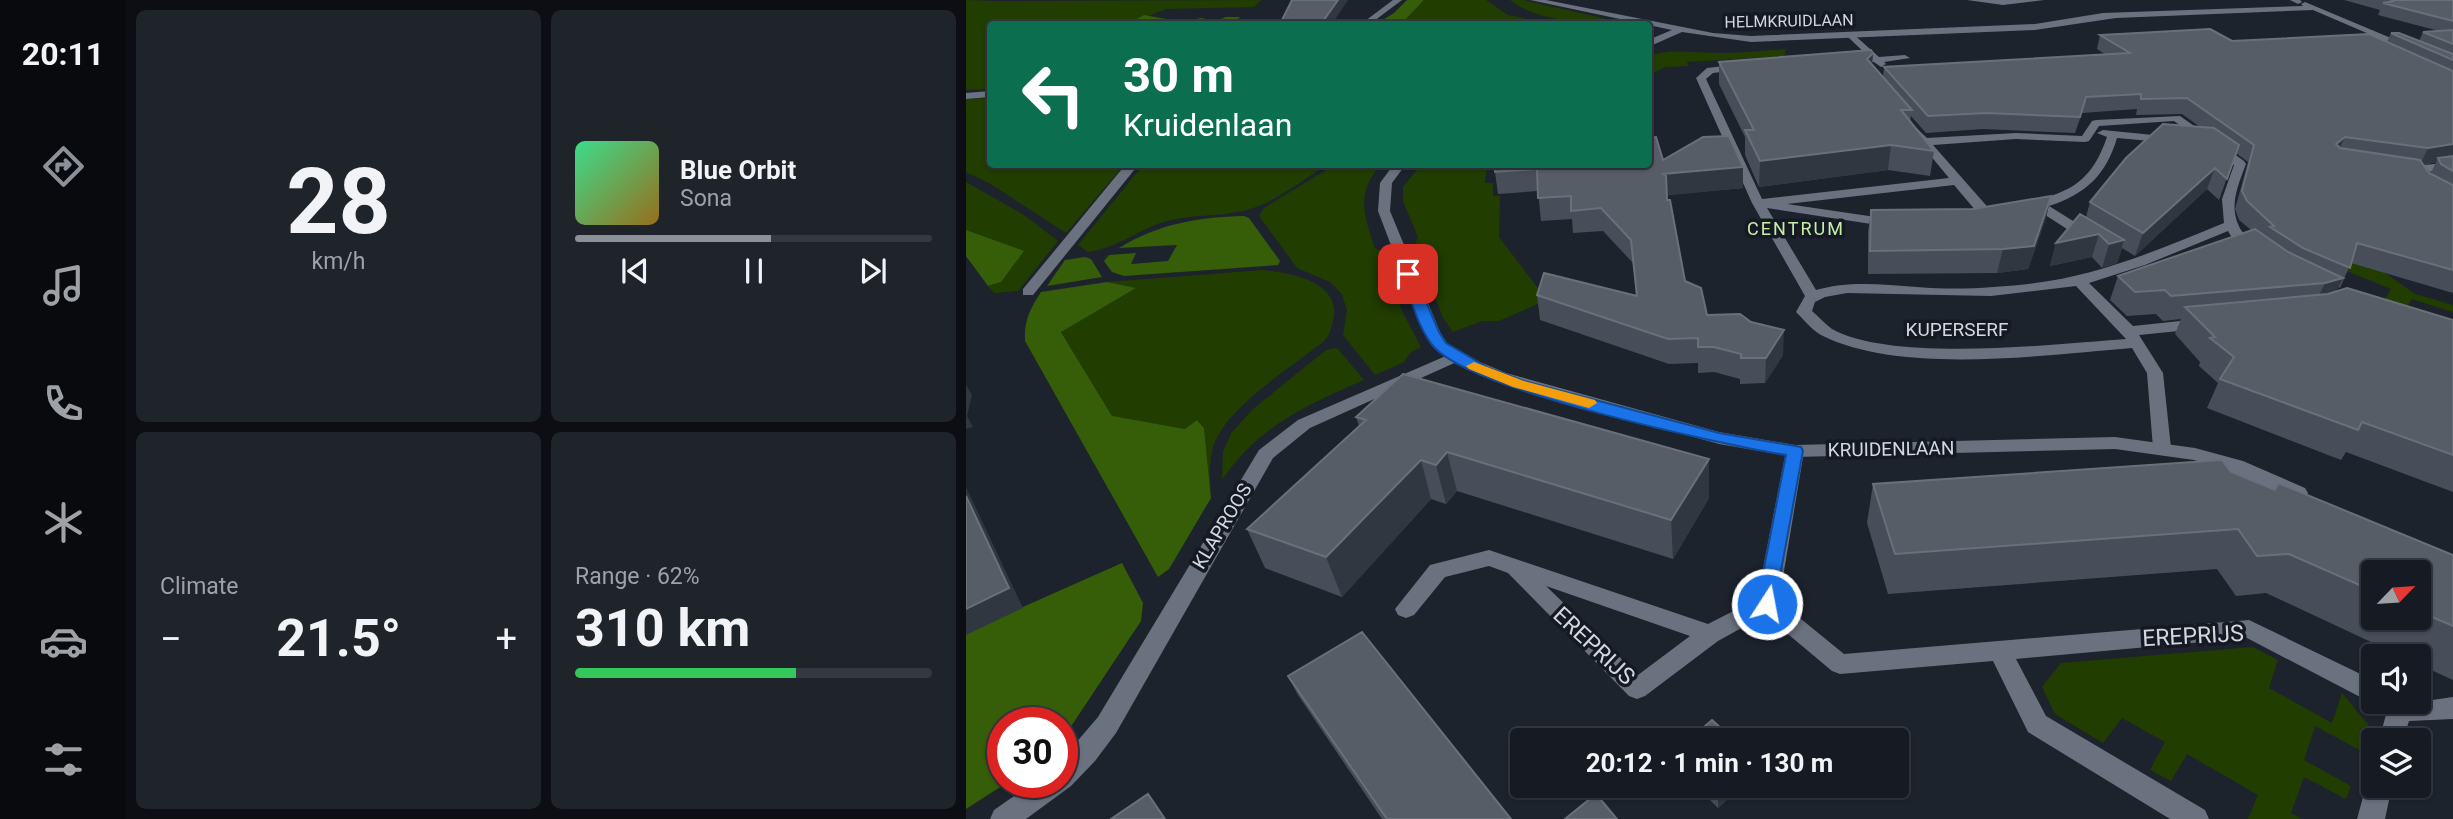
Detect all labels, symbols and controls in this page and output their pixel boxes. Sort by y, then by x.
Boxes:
street label: HELMKRUIDLAAN [1724,10,1854,32]
text: 20:11 [22,35,104,73]
text: 30 m [1123,47,1234,104]
icon: left [1008,49,1099,140]
text: Kruidenlaan [1123,106,1292,144]
icon: directions [39,142,88,191]
text: 28 [286,149,391,255]
text: Blue Orbit [680,155,796,185]
text: Sona [680,185,732,212]
district label: CENTRUM [1747,218,1845,239]
pin [1378,244,1438,304]
text: km/h [312,248,366,275]
icon: previous [616,252,654,290]
icon: pause [735,252,773,290]
icon: next [854,252,892,290]
icon: arrive [1389,255,1427,293]
icon: music [39,261,88,310]
street label: KUPERSERF [1905,318,2009,341]
icon: phone [39,379,88,428]
street label: KRUIDENLAAN [1827,436,1955,462]
street label: KLAPROOS [1187,479,1257,573]
icon: climate [39,498,88,547]
north arrow [2361,560,2431,630]
map controls [2361,560,2431,798]
text: Range · 62% [575,563,700,590]
position arrow [1730,567,1804,641]
text: Climate [160,573,239,600]
text: 310 km [575,598,750,659]
street label: EREPRIJS [1548,601,1640,691]
text: 21.5° [276,608,401,669]
icon: car [39,617,88,666]
text: − [160,617,182,661]
text: + [495,617,517,661]
street label: EREPRIJS [2142,620,2244,652]
button: sound [2361,644,2431,714]
speed limit sign: 30 [987,707,1078,798]
button: layers [2361,728,2431,798]
icon: filters [39,735,88,784]
text: 20:12 · 1 min · 130 m [1586,748,1833,778]

